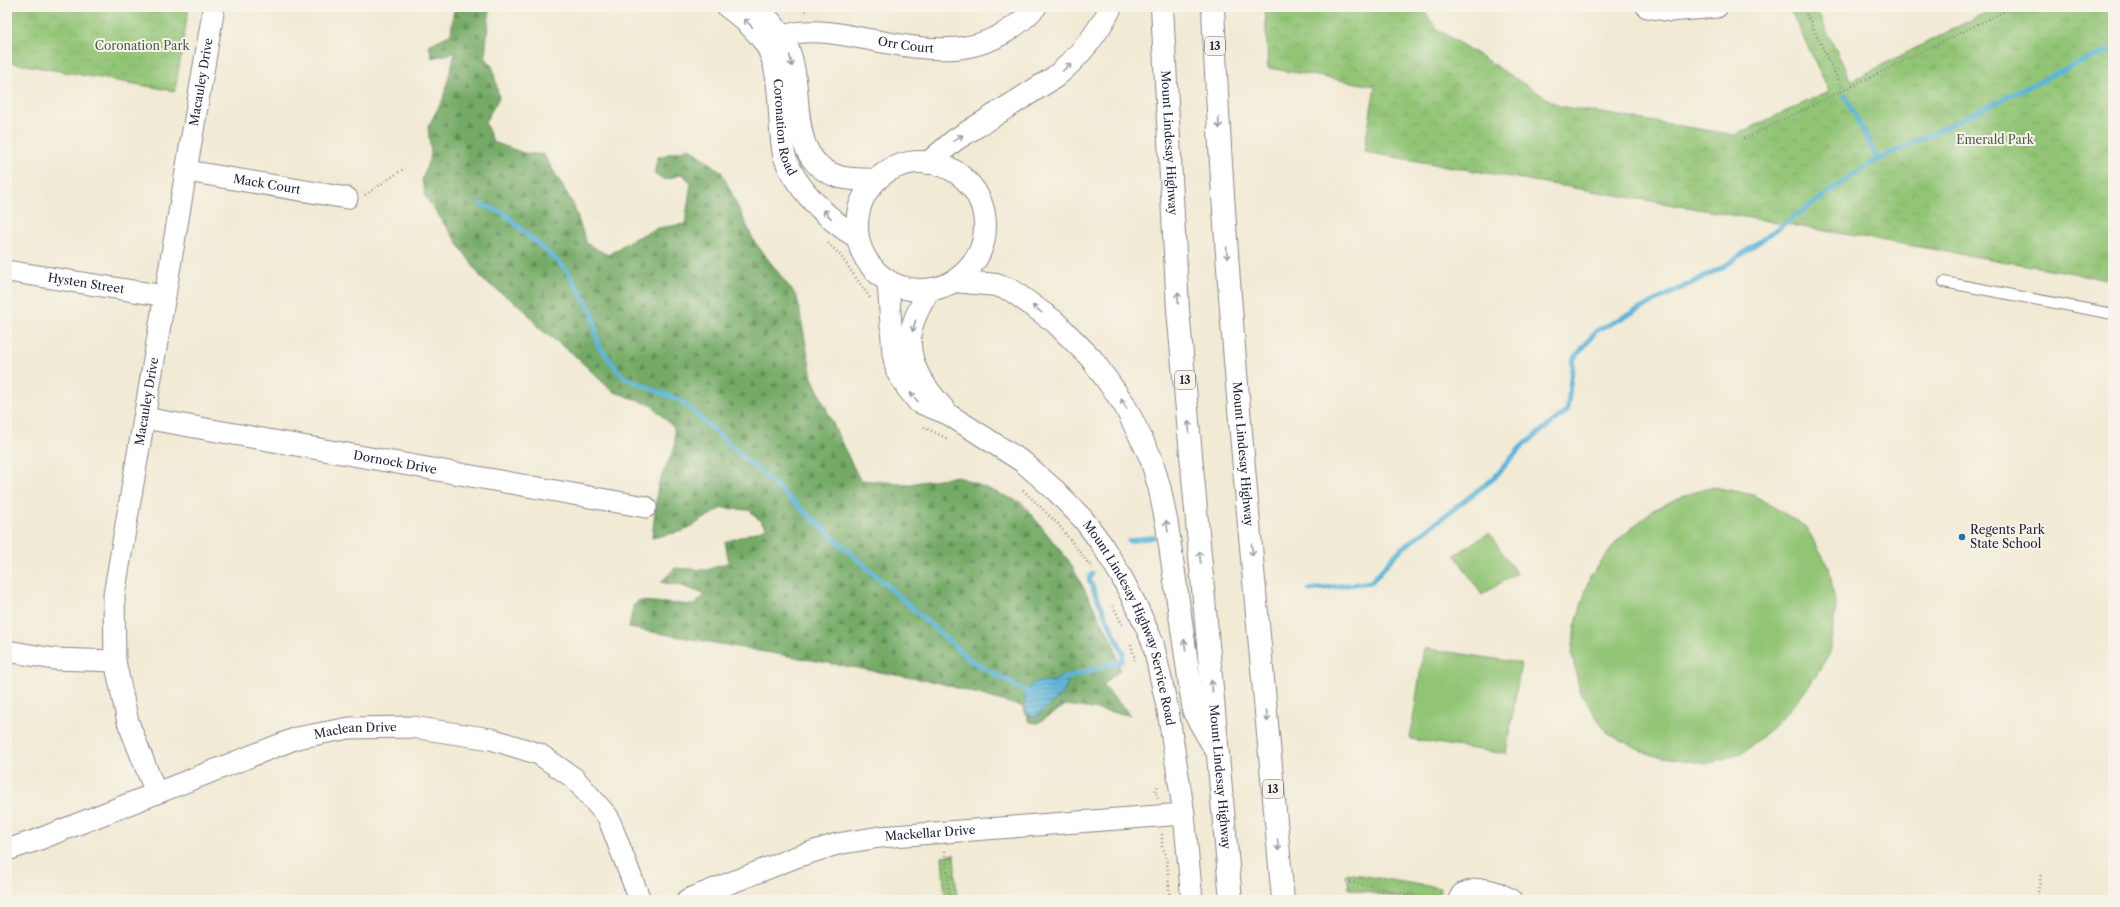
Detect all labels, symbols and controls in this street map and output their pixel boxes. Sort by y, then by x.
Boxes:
one-way arrow [743,18,753,28]
street label: Orr Court [877,33,935,56]
street label: Macauley Drive [186,36,216,127]
road number: 13 [1205,37,1225,55]
park label: Coronation Park [95,38,190,53]
one-way arrow [788,55,796,68]
one-way arrow [1061,63,1071,72]
street label: Mount Lindesay Highway [1158,70,1181,216]
street label: Coronation Road [770,78,800,179]
one-way arrow [1215,116,1222,129]
park label: Emerald Park [1956,132,2035,147]
one-way arrow [952,134,963,142]
street label: Mack Court [232,171,302,197]
one-way arrow [822,208,831,219]
one-way arrow [1224,246,1231,259]
street label: Hysten Street [47,270,126,297]
one-way arrow [1174,292,1181,305]
one-way arrow [1032,305,1043,313]
one-way arrow [910,319,917,332]
street label: Macauley Drive [132,356,161,447]
road number: 13 [1175,371,1195,389]
street label: Mount Lindesay Highway [1230,381,1257,527]
one-way arrow [910,391,919,402]
one-way arrow [1120,398,1128,410]
one-way arrow [1185,421,1192,434]
street label: Dornock Drive [352,447,438,477]
street label: Mount Lindesay Highway Service Road [1080,517,1178,727]
one-way arrow [1163,520,1171,533]
place label: Regents Park State School [1970,522,2046,551]
marker: Regents Park State School [1957,532,1967,542]
one-way arrow [1249,543,1256,556]
one-way arrow [1197,551,1204,564]
one-way arrow [1181,639,1189,652]
one-way arrow [1208,680,1215,693]
street label: Mount Lindesay Highway [1206,704,1234,850]
one-way arrow [1263,709,1270,722]
street label: Maclean Drive [313,719,397,742]
road number: 13 [1263,780,1283,798]
street label: Mackellar Drive [884,822,976,844]
one-way arrow [1275,838,1282,851]

